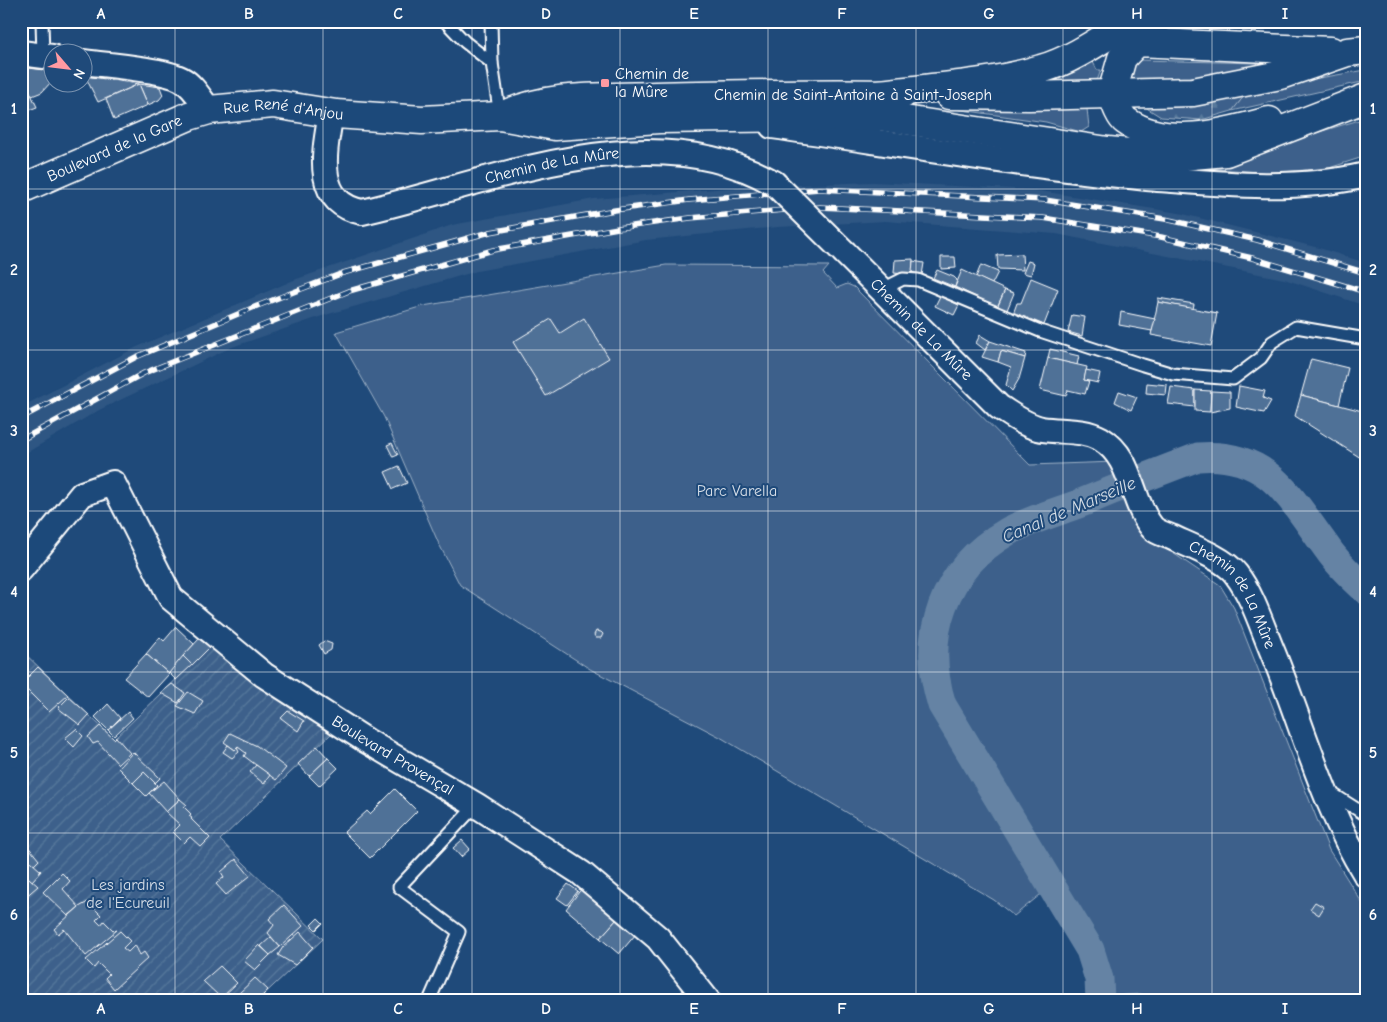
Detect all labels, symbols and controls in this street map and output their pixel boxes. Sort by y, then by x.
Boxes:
text: A [97,5,106,23]
text: B [244,5,254,23]
text: C [393,5,403,23]
text: D [541,5,551,23]
text: E [689,5,699,23]
text: F [837,5,847,23]
text: G [983,5,995,23]
text: H [1131,5,1143,23]
text: I [1282,5,1288,23]
north arrow [42,42,92,92]
place label: Chemin de la Mûre [615,65,689,101]
text: N [69,66,89,82]
marker: Chemin de la Mûre [599,77,611,89]
street label: Chemin de Saint-Antoine à Saint-Joseph [714,86,992,104]
street label: Rue René d'Anjou [223,95,344,123]
text: 1 [11,100,17,118]
text: 1 [1370,100,1376,118]
street label: Boulevard de la Gare [44,111,185,186]
street label: Chemin de La Mûre [483,144,620,188]
text: 2 [10,261,18,279]
text: 2 [1369,261,1377,279]
street label: Chemin de La Mûre [867,275,976,384]
text: 3 [10,422,18,440]
text: 3 [1369,422,1377,440]
water label: Canal de Marseille [999,472,1139,548]
park label: Parc Varella [697,482,777,500]
street label: Chemin de La Mûre [1186,537,1279,651]
text: 4 [10,583,18,601]
text: 4 [1369,583,1377,601]
street label: Boulevard Provençal [329,712,457,799]
text: 5 [10,744,18,762]
text: 5 [1369,744,1377,762]
park label: Les jardins de l'Ecureuil [86,876,170,912]
text: 6 [10,906,18,924]
text: 6 [1369,906,1377,924]
text: A [97,1000,106,1018]
text: B [244,1000,254,1018]
text: C [393,1000,403,1018]
text: D [541,1000,551,1018]
text: E [689,1000,699,1018]
text: F [837,1000,847,1018]
text: G [983,1000,995,1018]
text: H [1131,1000,1143,1018]
text: I [1282,1000,1288,1018]

